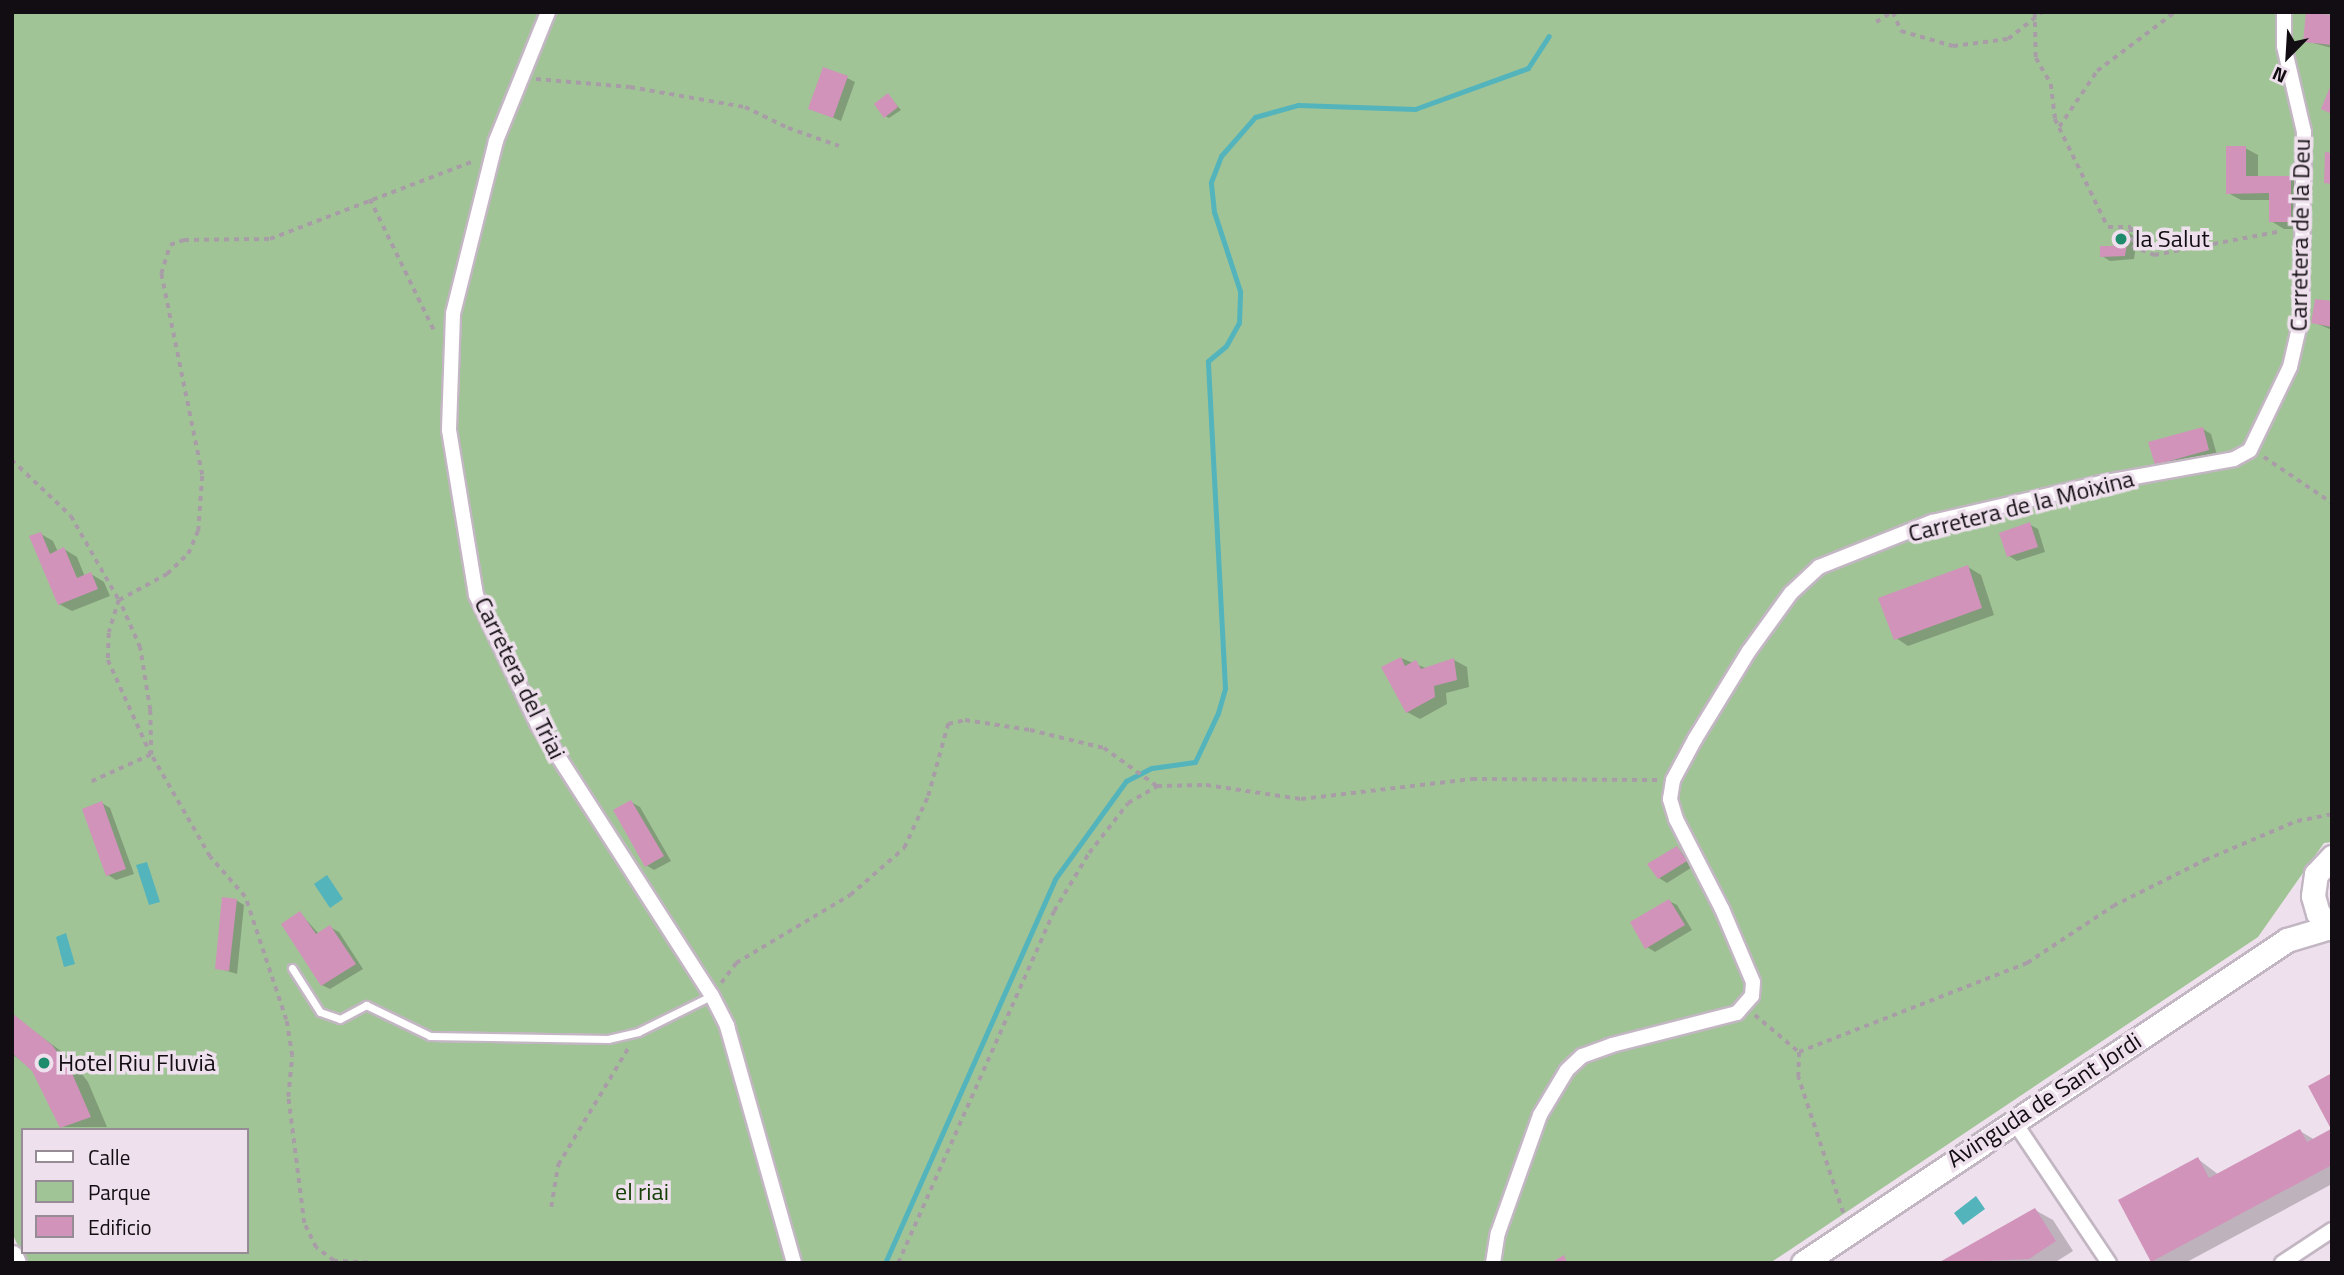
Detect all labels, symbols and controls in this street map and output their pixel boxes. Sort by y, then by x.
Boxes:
north arrow [2253,21,2323,91]
text: N [2267,60,2291,92]
street label: Carretera de la Deu [2284,138,2316,332]
place label: la Salut [2135,225,2210,253]
marker: la Salut [2113,231,2129,247]
street label: Carretera de la Moixina [1905,464,2137,548]
street label: Carretera del Triai [468,592,572,764]
street label: Avinguda de Sant Jordi [1942,1026,2146,1174]
place label: Hotel Riu Fluvià [58,1049,216,1077]
marker: Hotel Riu Fluvià [36,1055,52,1071]
legend [21,1128,248,1254]
text: Calle [88,1141,130,1173]
text: Parque [88,1176,151,1208]
park label: el riai [615,1178,669,1206]
text: Edificio [88,1211,152,1243]

